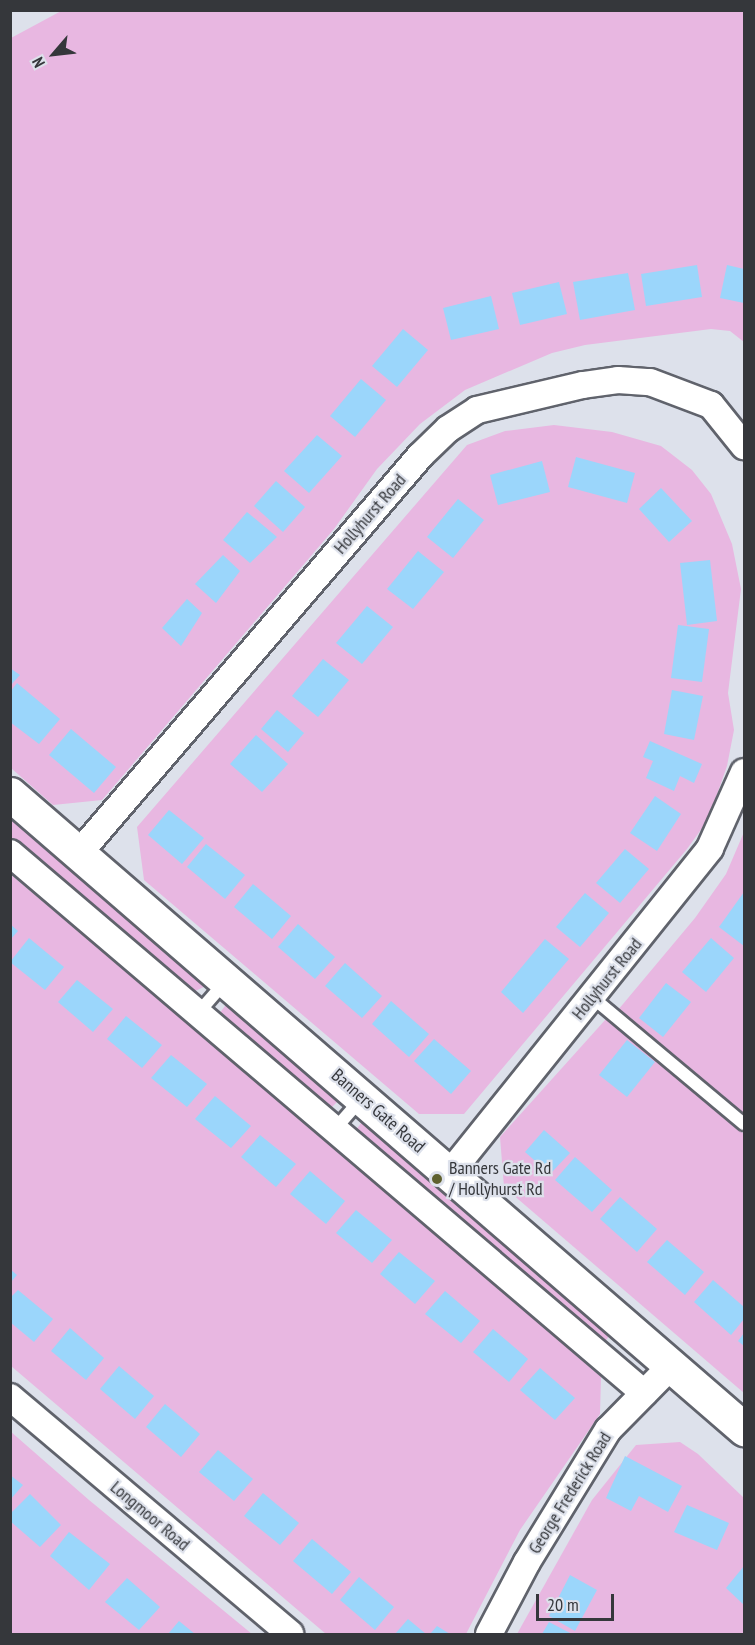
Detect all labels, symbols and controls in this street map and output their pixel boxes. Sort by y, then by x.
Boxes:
north arrow [24,24,84,84]
text: N [27,54,49,71]
street label: Hollyhurst Road [329,470,411,558]
street label: Hollyhurst Road [568,934,646,1024]
street label: Banners Gate Road [327,1065,429,1157]
place label: Banners Gate Rd / Hollyhurst Rd [449,1158,551,1200]
marker: Banners Gate Rd / Hollyhurst Rd [430,1172,444,1186]
street label: George Frederick Road [524,1428,616,1558]
street label: Longmoor Road [106,1477,194,1555]
scale bar [539,1582,617,1620]
text: 20 m [547,1593,579,1616]

